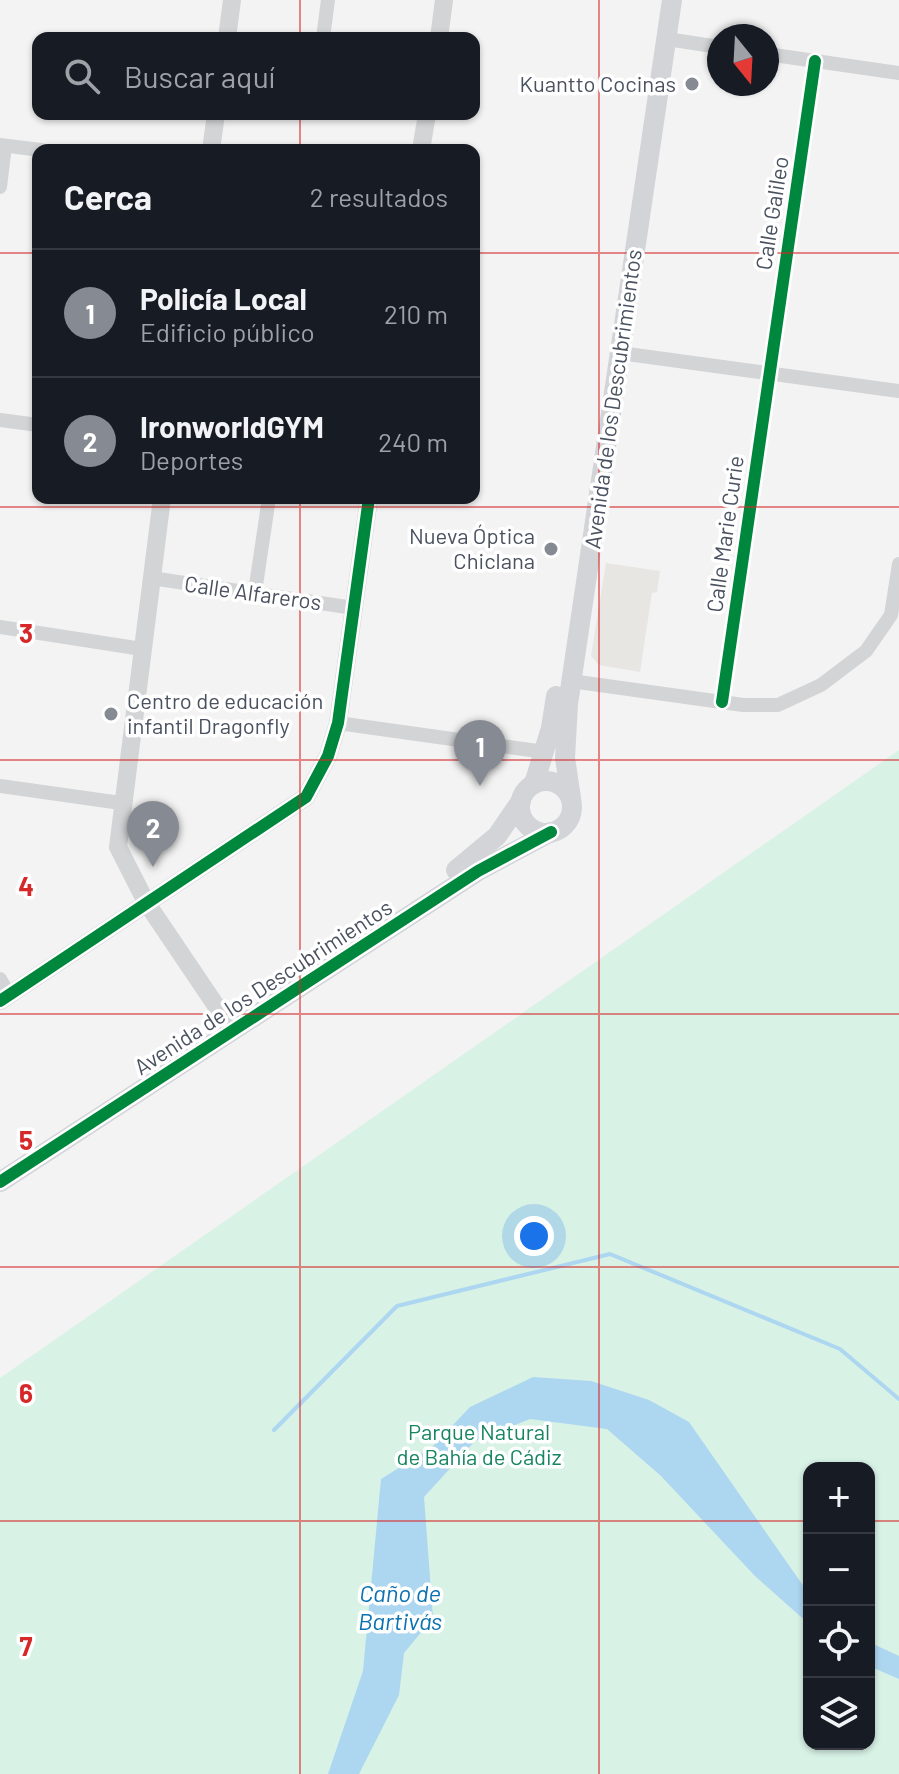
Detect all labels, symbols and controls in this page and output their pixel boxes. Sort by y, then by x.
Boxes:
north arrow [707,24,779,96]
search box [32,32,480,120]
icon: search [60,54,104,98]
text: Buscar aquí [124,58,275,94]
place label: Kuantto Cocinas [520,70,676,96]
marker: Kuantto Cocinas [683,75,701,93]
street label: Calle Galileo [749,154,793,272]
text: Cerca [64,176,152,217]
text: 2 resultados [310,181,448,212]
street label: Avenida de los Descubrimientos [578,247,646,550]
text: Policía Local [140,280,307,316]
text: 1 [85,298,95,329]
text: 210 m [384,298,448,329]
text: Edificio público [140,316,315,347]
text: IronworldGYM [140,408,324,444]
text: 2 [83,426,97,457]
text: 240 m [378,426,448,457]
text: Deportes [140,444,243,475]
street label: Calle Marie Curie [700,454,748,614]
place label: Nueva Óptica Chiclana [409,522,535,573]
marker: Nueva Óptica Chiclana [542,540,560,558]
street label: Calle Alfareros [183,570,323,614]
text: 3 [19,617,33,648]
place label: Centro de educación infantil Dragonfly [127,687,323,738]
marker: Centro de educación infantil Dragonfly [102,705,120,723]
pin: 1 [454,720,506,786]
pin: 2 [127,801,179,867]
text: 4 [18,870,34,901]
street label: Avenida de los Descubrimientos [129,893,396,1079]
text: 5 [19,1124,33,1155]
your location [514,1216,554,1256]
text: 6 [19,1377,33,1408]
park label: Parque Natural de Bahía de Cádiz [396,1418,562,1469]
map controls [803,1462,875,1750]
button: + [803,1462,875,1534]
button: − [803,1534,875,1606]
water label: Caño de Bartivás [358,1578,442,1635]
button: locate [803,1606,875,1678]
text: 7 [20,1630,33,1661]
button: layers [803,1678,875,1750]

